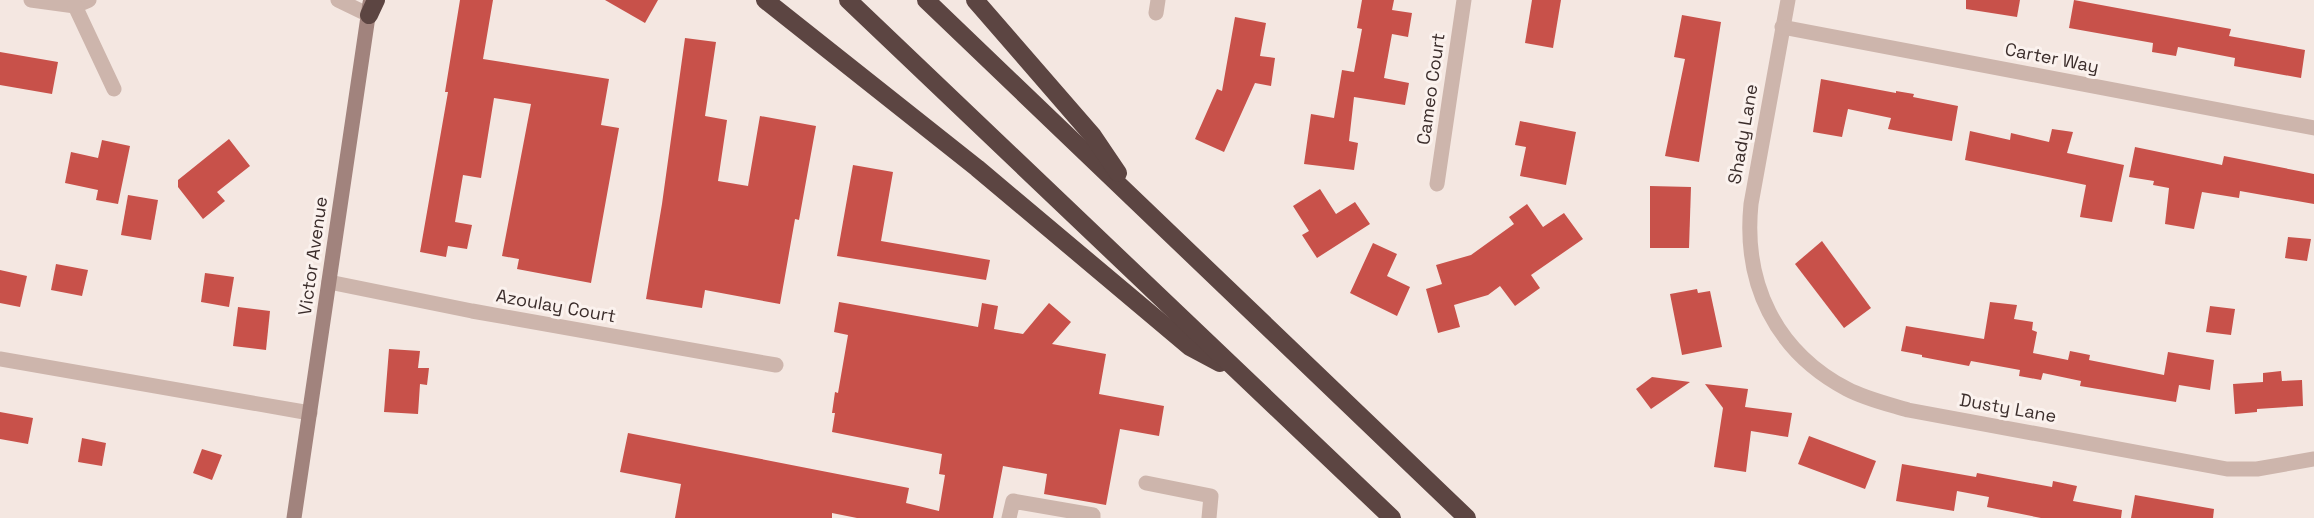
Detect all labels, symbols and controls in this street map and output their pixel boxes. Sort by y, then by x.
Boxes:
street label: Cameo Court [1411,32,1450,146]
street label: Carter Way [2003,37,2101,78]
street label: Shady Lane [1722,82,1763,186]
street label: Victor Avenue [293,195,332,317]
street label: Azoulay Court [494,284,618,327]
street label: Dusty Lane [1958,388,2058,427]

